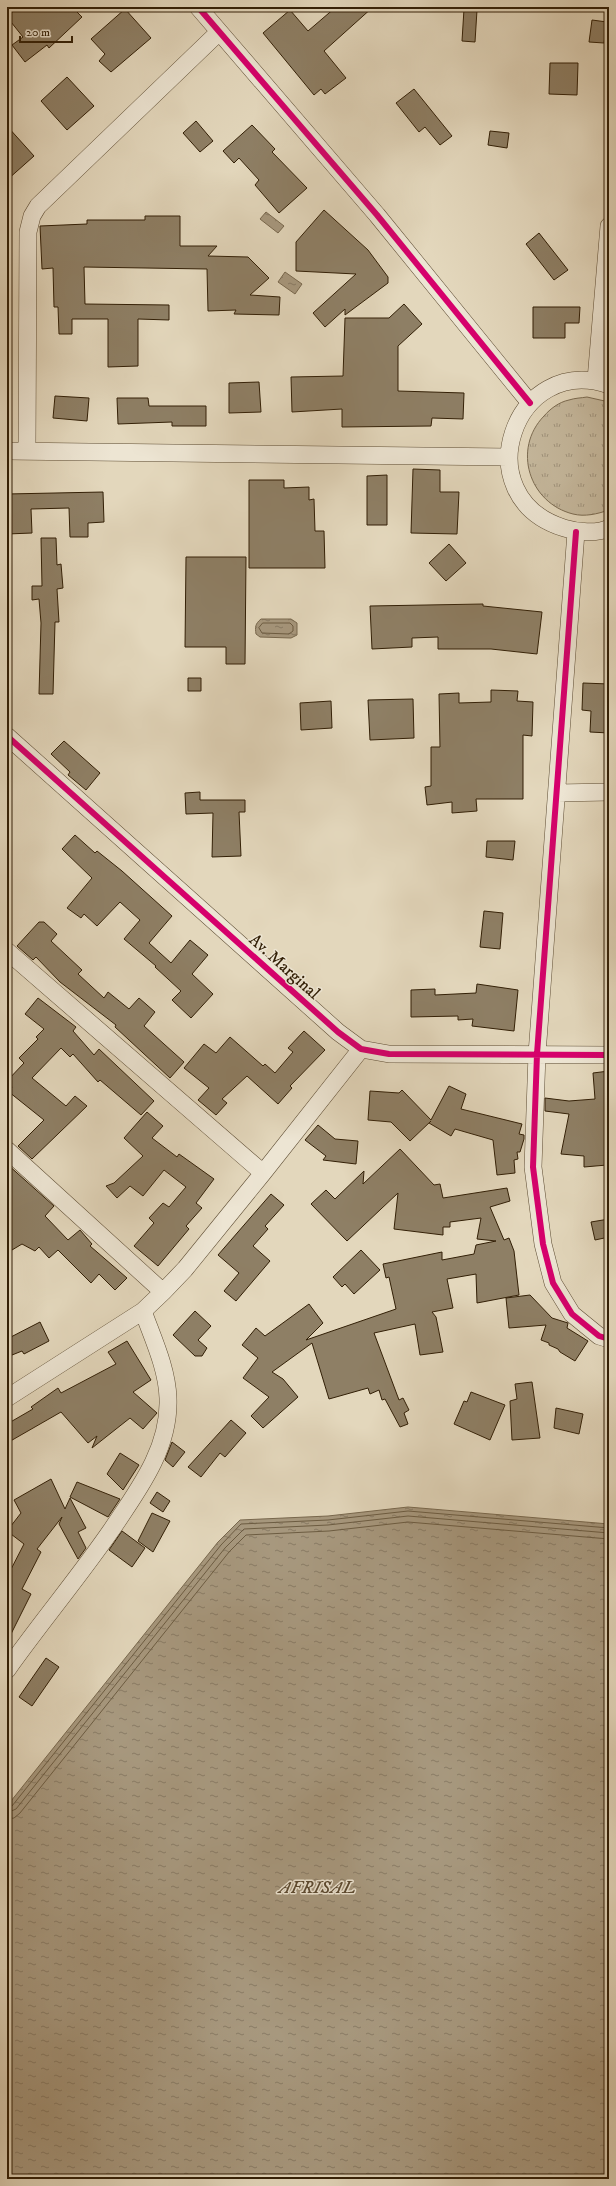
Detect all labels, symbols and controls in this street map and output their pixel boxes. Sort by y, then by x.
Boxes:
scale bar [20,18,72,44]
text: 20 m [26,25,50,40]
street label: Av. Marginal [244,929,324,1004]
water label: AFRISAL [277,1877,355,1899]

